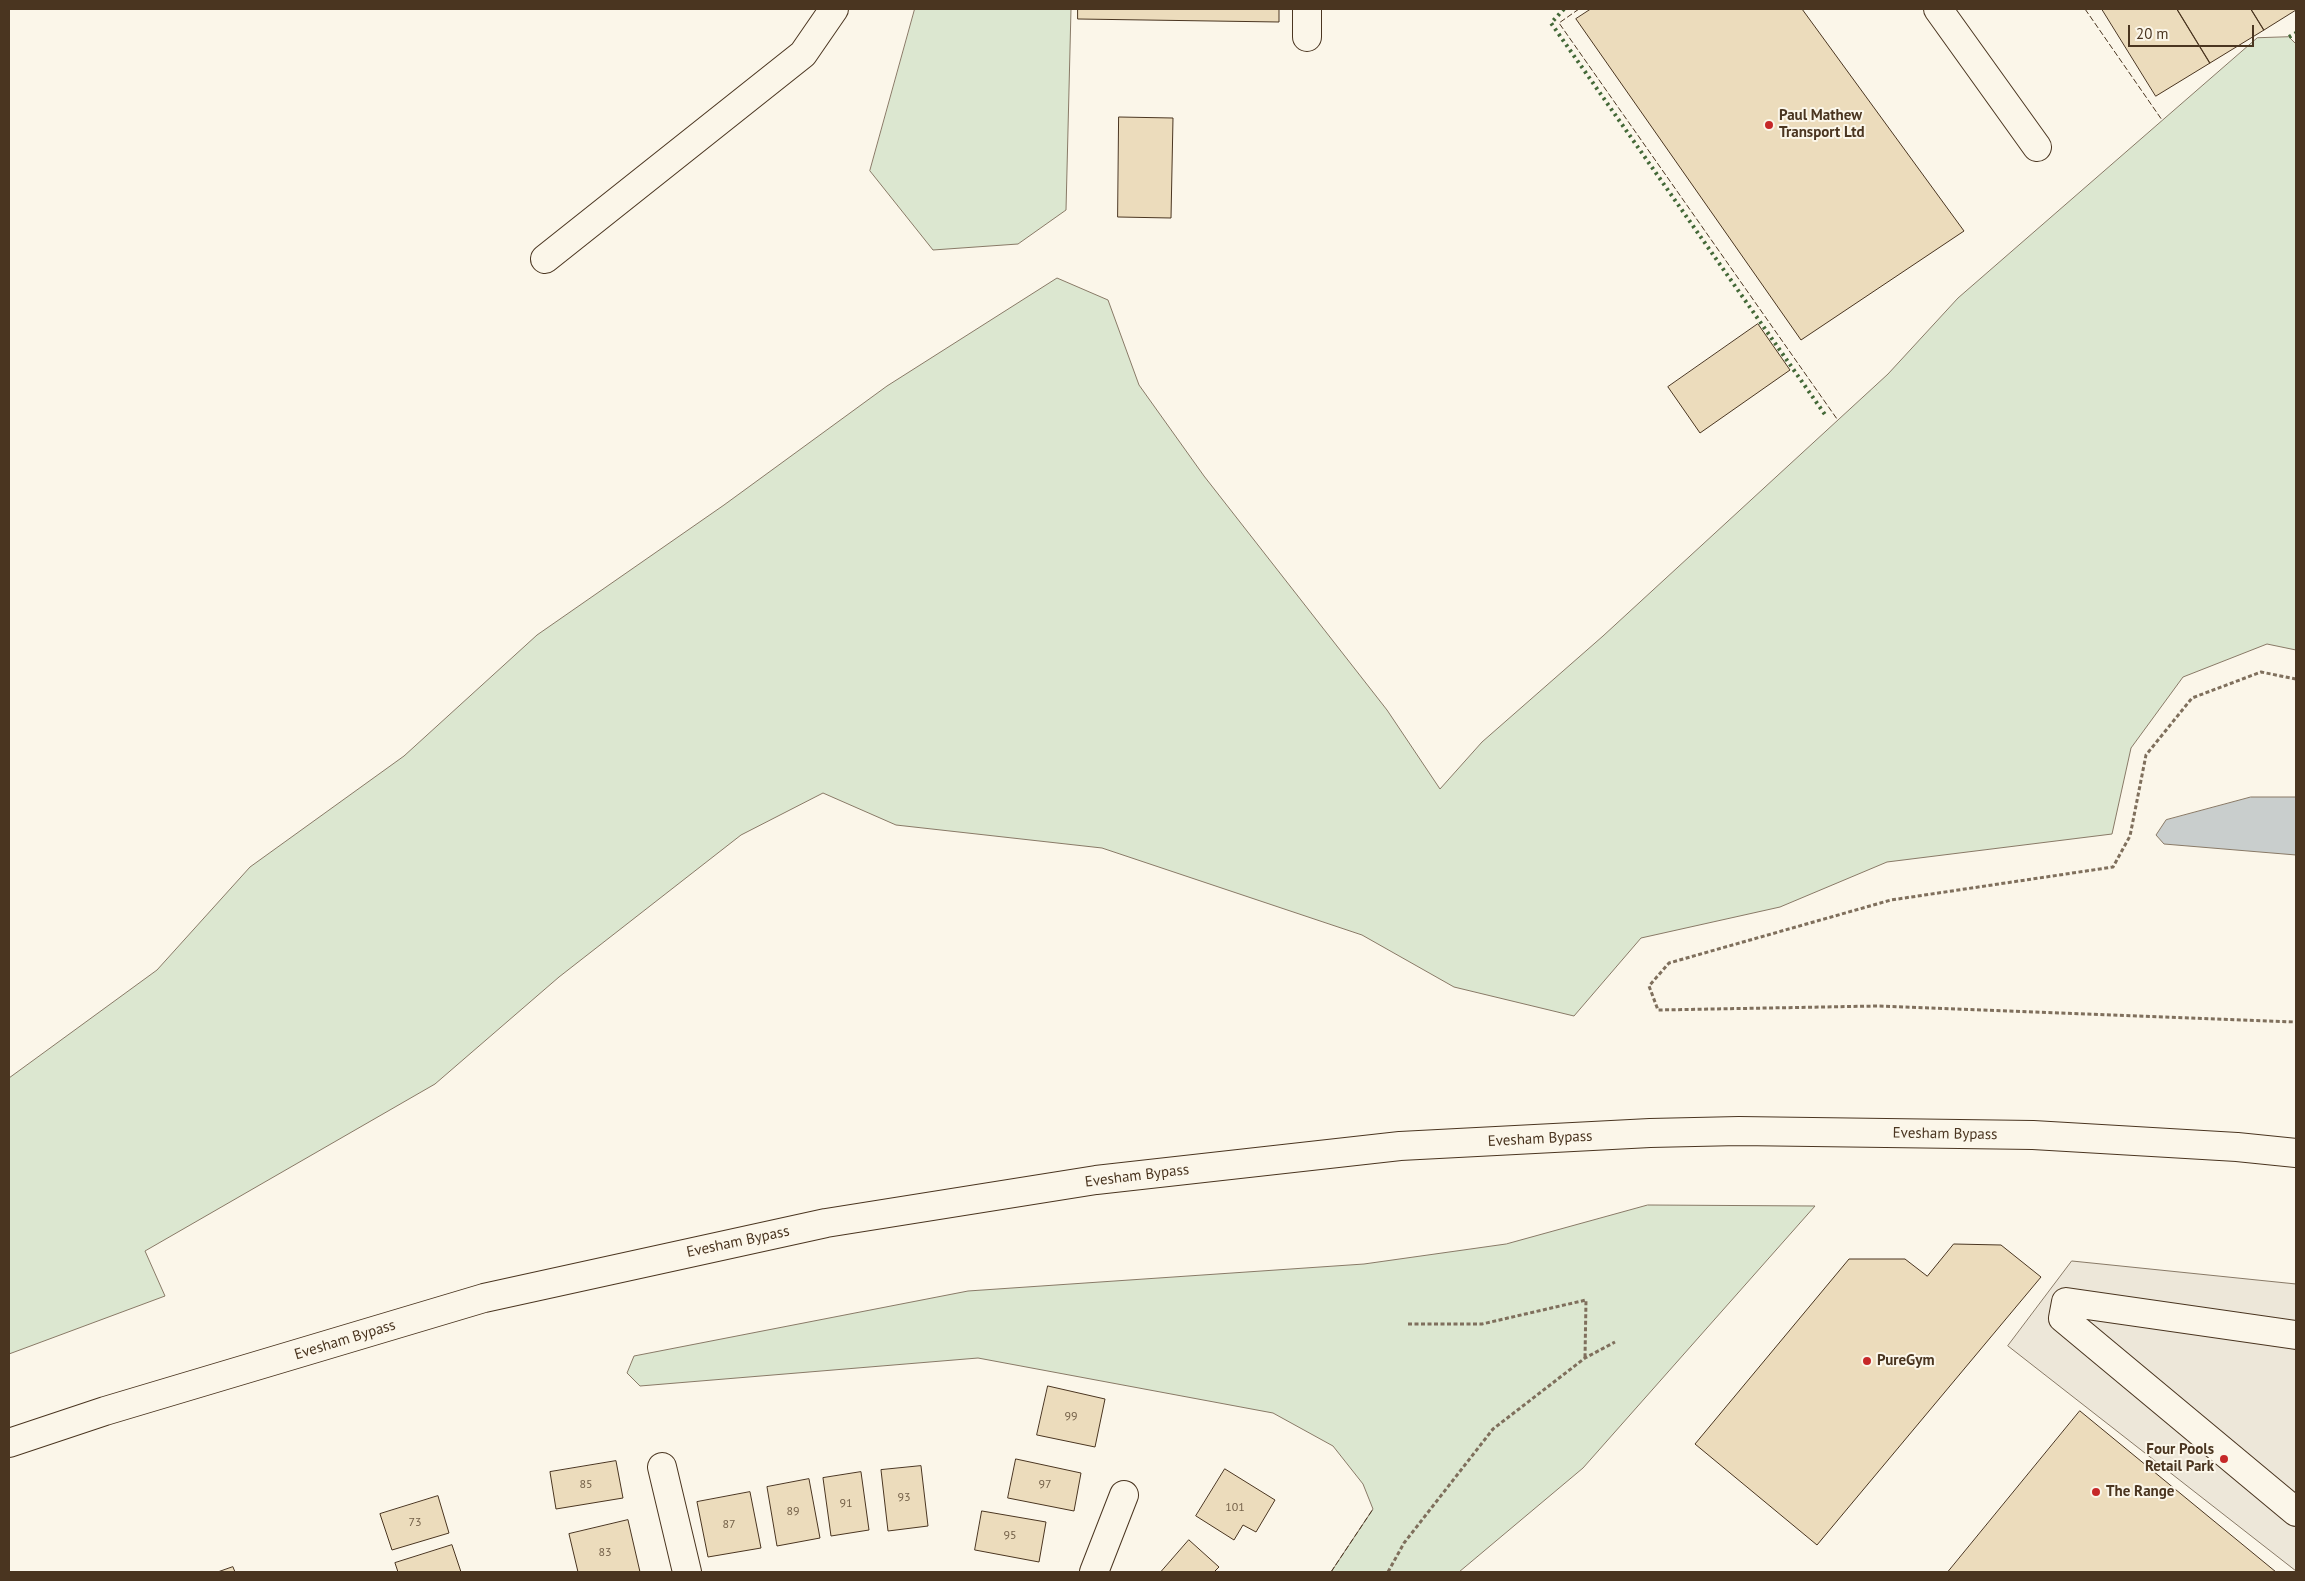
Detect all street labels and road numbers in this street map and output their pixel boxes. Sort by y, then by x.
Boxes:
street label: Evesham Bypass [1892,1124,1998,1144]
street label: Evesham Bypass [1487,1127,1593,1151]
street label: Evesham Bypass [1084,1161,1190,1191]
street label: Evesham Bypass [685,1222,791,1262]
street label: Evesham Bypass [292,1316,398,1364]

